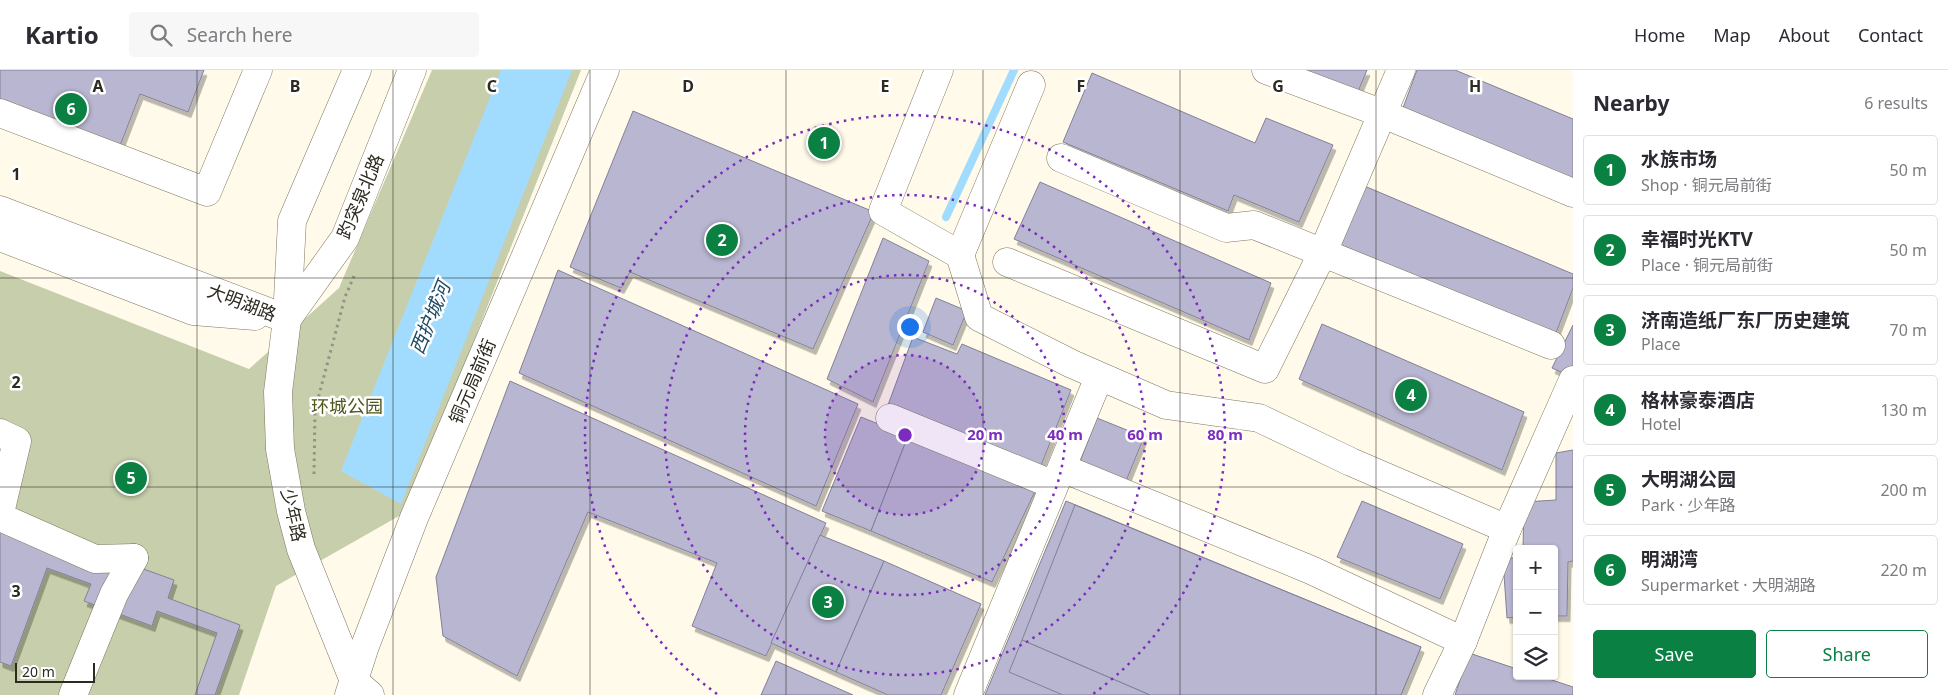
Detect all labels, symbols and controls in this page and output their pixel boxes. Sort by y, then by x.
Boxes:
search box [129,12,479,57]
text: Kartio [25,18,99,51]
icon: search [147,21,175,49]
text: Search here [187,22,292,48]
text: Home [1634,23,1685,47]
text: Map [1713,23,1751,47]
text: About [1779,23,1830,47]
text: Contact [1858,23,1923,47]
text: A [92,75,104,97]
text: B [290,75,300,97]
text: C [487,75,497,97]
text: D [682,75,694,97]
text: E [881,75,890,97]
text: F [1077,75,1085,97]
text: G [1272,75,1284,97]
text: H [1469,75,1481,97]
text: Nearby [1593,89,1669,117]
pin: 6 [55,90,87,128]
text: 6 results [1864,92,1928,114]
pin: 1 [808,124,840,162]
text: 水族市场 [1641,146,1717,172]
street label: 趵突泉北路 [331,150,389,242]
text: 1 [1605,159,1615,181]
text: 50 m [1890,159,1927,181]
text: 1 [11,163,21,185]
text: Shop · 铜元局前街 [1641,174,1772,196]
pin: 2 [706,221,738,259]
text: 幸福时光KTV [1641,226,1753,252]
text: 2 [1605,239,1615,261]
text: 50 m [1890,239,1927,261]
text: Place · 铜元局前街 [1641,254,1773,276]
water label: 西护城河 [404,274,458,358]
street label: 大明湖路 [204,278,280,326]
text: 济南造纸厂东厂历史建筑 [1641,307,1850,333]
your location [897,314,923,340]
text: 3 [1605,319,1615,341]
text: 70 m [1890,319,1927,341]
text: Place [1641,333,1681,355]
street label: 铜元局前街 [443,335,501,427]
text: 2 [11,371,21,393]
pin: 4 [1395,376,1427,414]
text: 格林豪泰酒店 [1641,387,1755,413]
park label: 环城公园 [311,394,383,418]
text: 4 [1605,399,1615,421]
text: 130 m [1880,399,1927,421]
text: Hotel [1641,413,1681,435]
text: 20 m [967,424,1003,444]
text: 40 m [1047,424,1083,444]
text: 60 m [1127,424,1163,444]
text: 80 m [1207,424,1243,444]
centre of rings [896,426,914,444]
pin: 5 [115,459,147,497]
text: 大明湖公园 [1641,466,1736,492]
text: 5 [1605,479,1615,501]
text: 200 m [1880,479,1927,501]
street label: 少年路 [276,486,312,544]
text: Park · 少年路 [1641,494,1735,516]
map controls [1513,545,1558,680]
button: + [1513,545,1558,590]
text: 明湖湾 [1641,546,1698,572]
text: 6 [1605,559,1615,581]
text: 220 m [1880,559,1927,581]
text: Supermarket · 大明湖路 [1641,574,1816,596]
text: 3 [11,580,21,602]
pin: 3 [812,583,844,621]
button: − [1513,590,1558,635]
button: Save [1593,630,1756,678]
button: Share [1766,630,1928,678]
button: layers [1513,635,1558,680]
scale bar [15,660,95,683]
text: 20 m [22,662,55,681]

